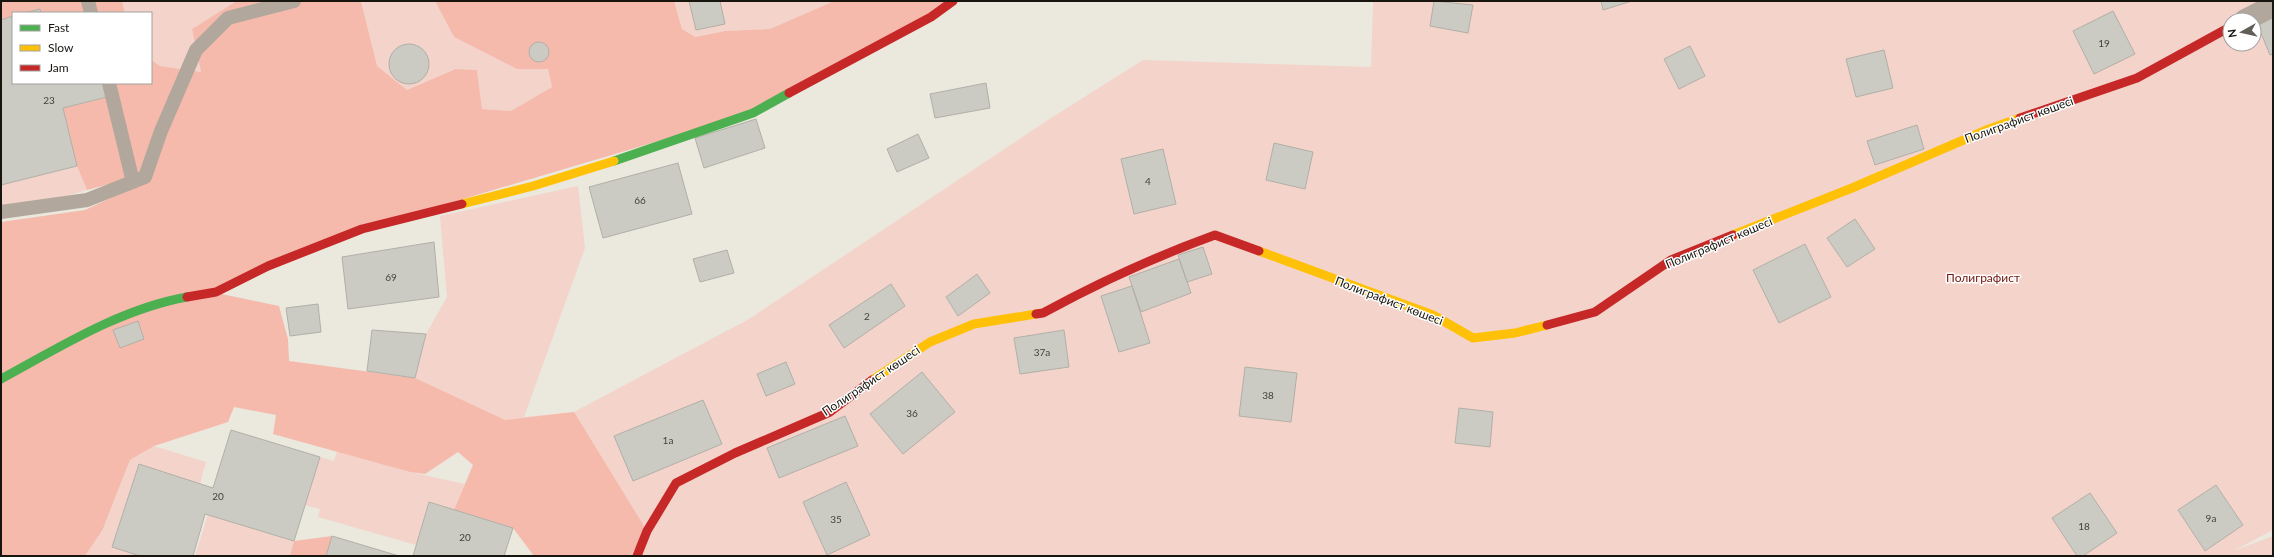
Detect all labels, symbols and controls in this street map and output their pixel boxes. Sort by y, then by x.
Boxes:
legend [12,12,152,84]
north arrow [2222,12,2262,52]
text: Fast [48,20,70,35]
text: N [2225,28,2239,39]
house number: 19 [2098,37,2110,49]
text: Slow [48,40,74,55]
text: Jam [48,60,69,75]
street label: Полиграфист көшесі [1962,93,2075,146]
house number: 23 [43,94,55,106]
house number: 4 [1145,175,1151,187]
house number: 66 [634,194,646,206]
street label: Полиграфист көшесі [1663,213,1775,272]
park label: Полиграфист [1946,270,2020,285]
house number: 69 [385,271,397,283]
street label: Полиграфист көшесі [1333,273,1445,328]
house number: 2 [864,310,870,322]
street label: Полиграфист көшесі [819,342,923,419]
house number: 37а [1034,346,1050,358]
house number: 38 [1262,389,1274,401]
house number: 36 [906,407,918,419]
house number: 1а [663,434,673,446]
house number: 20 [212,490,224,502]
house number: 9а [2206,512,2216,524]
house number: 35 [830,513,842,525]
house number: 18 [2078,520,2090,532]
house number: 20 [459,531,471,543]

